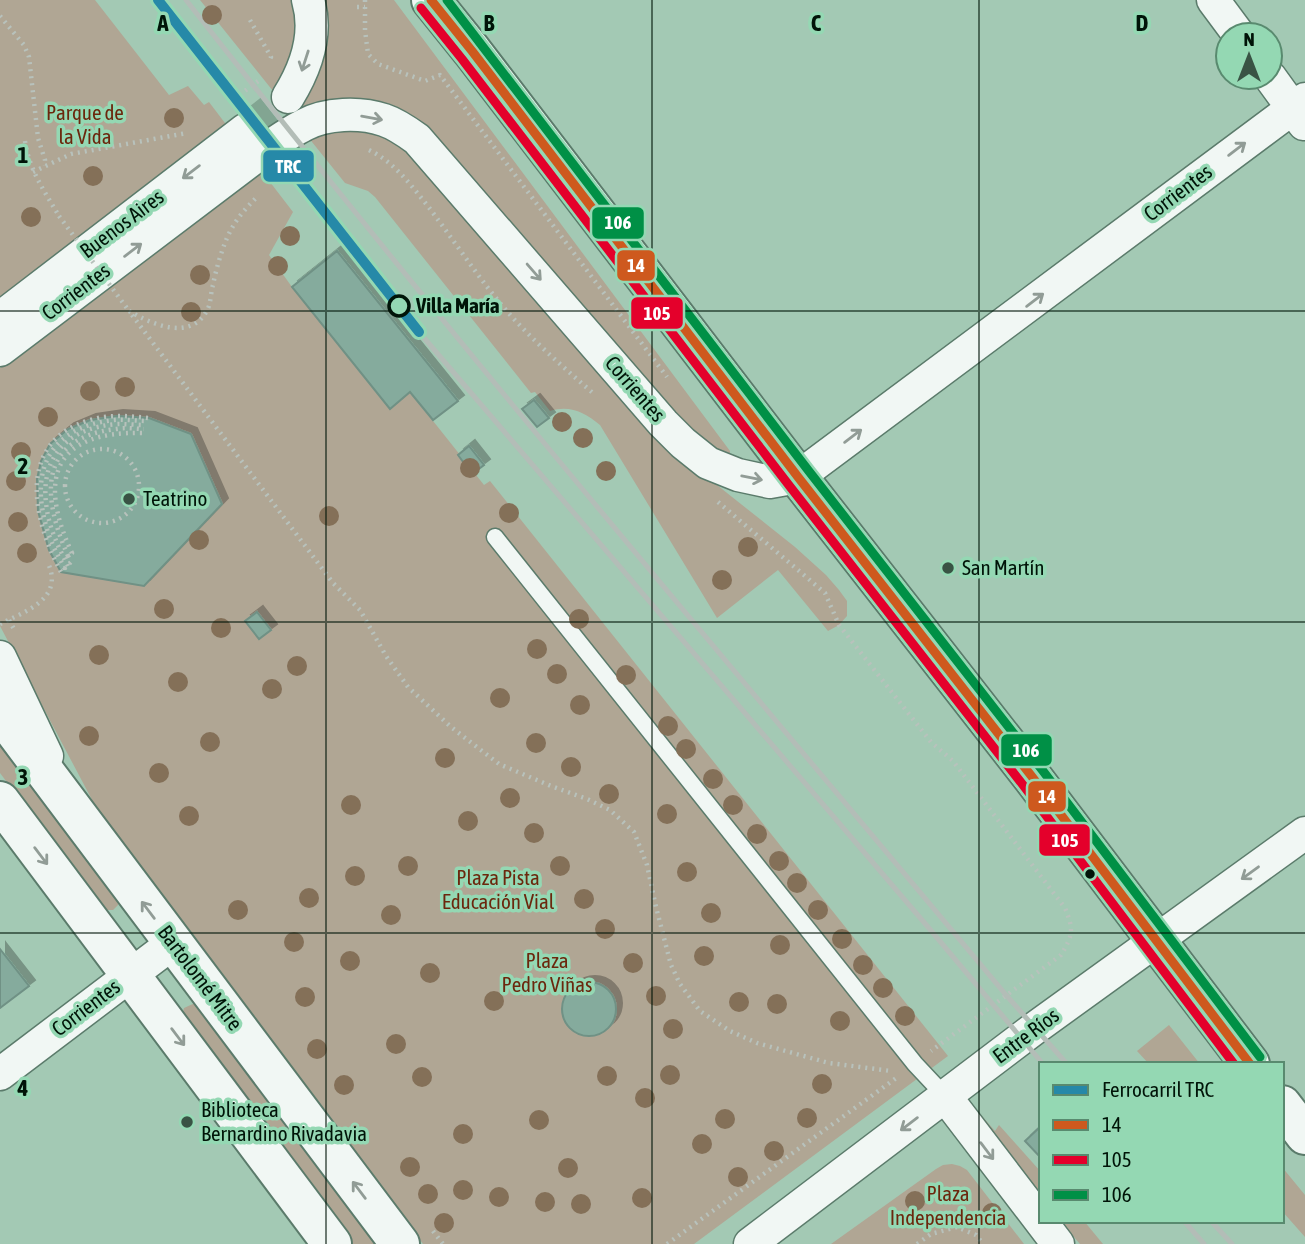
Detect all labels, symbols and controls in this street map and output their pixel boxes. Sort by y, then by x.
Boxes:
text: A [156,10,169,36]
text: B [484,10,495,36]
text: C [811,10,822,36]
text: D [1136,10,1149,36]
north arrow [1214,21,1284,91]
text: N [1243,28,1255,50]
one-way arrow [298,50,311,72]
park label: Parque de la Vida [46,100,124,148]
one-way arrow [360,112,383,125]
text: 1 [18,142,29,168]
one-way arrow [1227,142,1246,157]
line badge: TRC [262,149,315,183]
text: TRC [275,155,302,177]
street label: Corrientes [1139,159,1216,226]
one-way arrow [182,164,200,179]
street label: Buenos Aires [75,184,168,262]
line badge: 106 [591,206,645,240]
text: 106 [605,211,631,233]
one-way arrow [123,242,141,257]
line badge: 14 [616,249,656,282]
text: 14 [627,254,645,276]
street label: Corrientes [37,258,114,325]
one-way arrow [526,263,542,281]
place label: Villa María [415,293,500,317]
one-way arrow [1025,293,1044,307]
marker: Villa María [388,295,410,317]
line badge: 105 [630,296,684,330]
text: 105 [644,302,670,324]
street label: Corrientes [601,351,671,426]
one-way arrow [843,429,862,443]
text: 2 [18,453,28,479]
one-way arrow [740,472,763,485]
place label: Teatrino [143,486,207,510]
marker: Teatrino [121,491,137,507]
place label: San Martín [962,555,1045,579]
marker: San Martín [940,560,956,576]
line badge: 106 [1000,733,1053,767]
text: 106 [1013,739,1039,761]
text: 3 [18,764,28,790]
line badge: 14 [1027,780,1067,813]
text: 14 [1038,785,1056,807]
line badge: 105 [1038,823,1091,857]
text: 105 [1052,829,1078,851]
one-way arrow [33,846,48,865]
park label: Plaza Pista Educación Vial [442,865,555,913]
one-way arrow [1241,866,1260,880]
unlabelled marker [1083,867,1097,881]
one-way arrow [141,901,156,920]
street label: Bartolomé Mitre [154,920,248,1034]
park label: Plaza Pedro Viñas [502,948,592,996]
street label: Corrientes [47,974,124,1041]
street label: Entre Ríos [988,1003,1063,1068]
one-way arrow [170,1028,185,1046]
legend [1039,1062,1284,1223]
text: 4 [17,1075,29,1101]
text: Ferrocarril TRC [1102,1077,1215,1101]
place label: Biblioteca Bernardino Rivadavia [201,1097,367,1145]
text: 14 [1102,1112,1122,1136]
marker: Biblioteca Bernardino Rivadavia [179,1114,195,1130]
one-way arrow [899,1116,918,1131]
one-way arrow [979,1141,994,1159]
text: 105 [1102,1147,1132,1171]
one-way arrow [352,1180,367,1199]
park label: Plaza Independencia [890,1181,1006,1229]
text: 106 [1102,1182,1132,1206]

